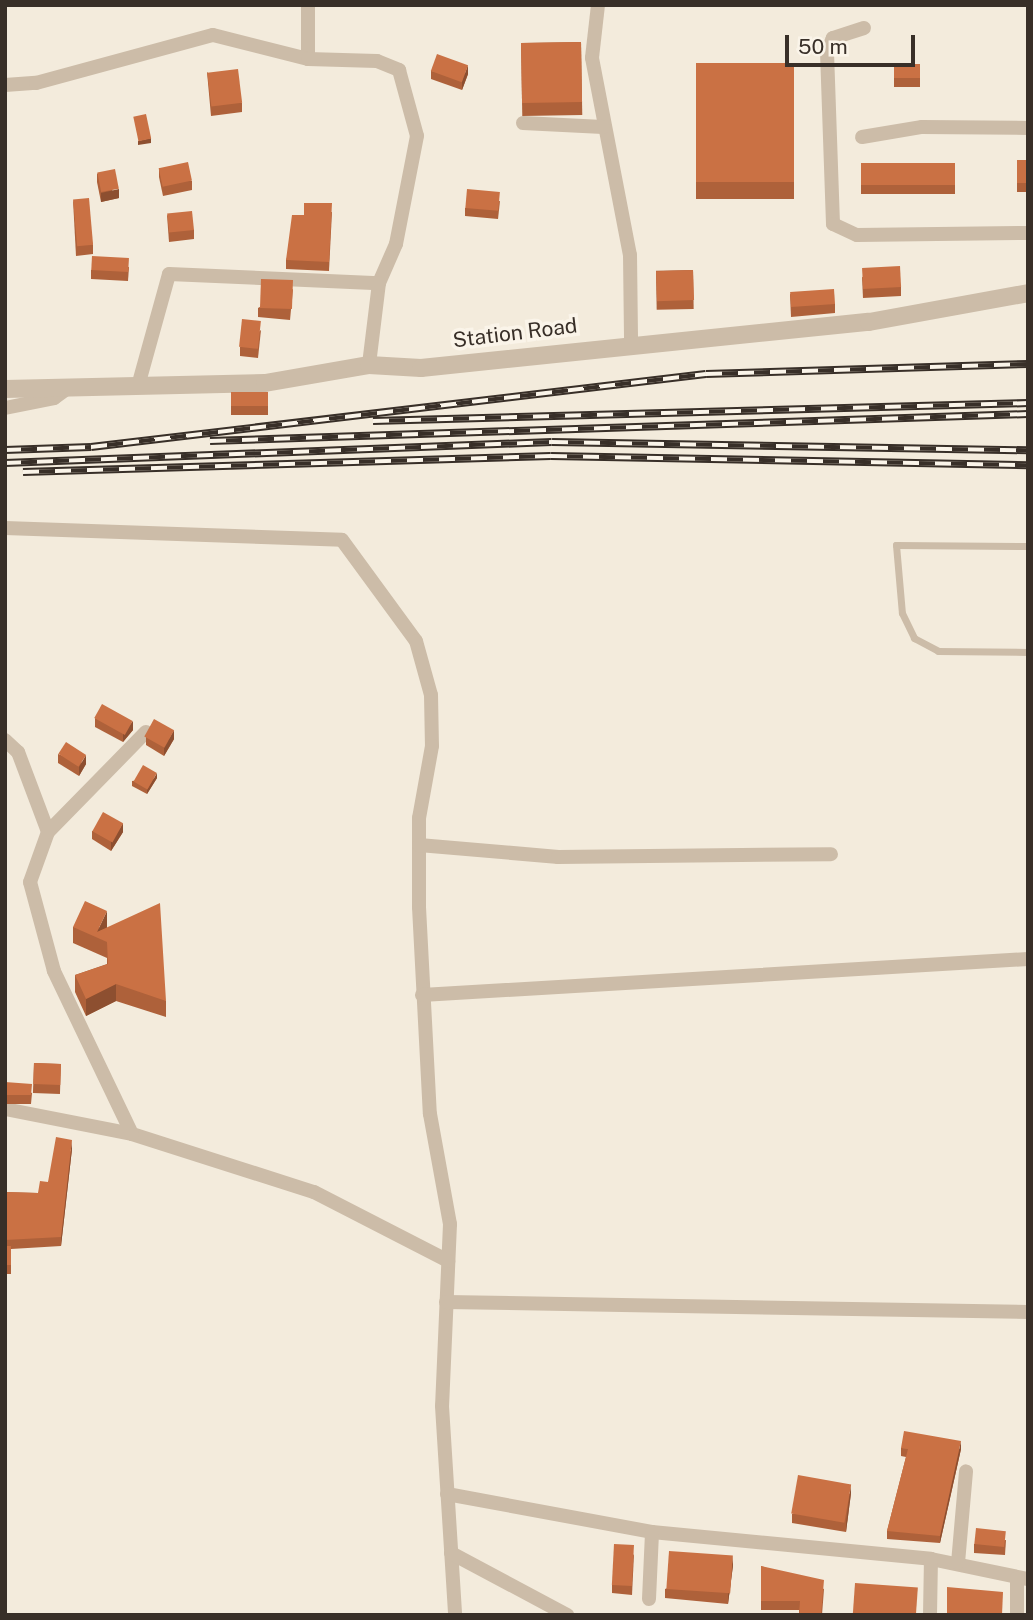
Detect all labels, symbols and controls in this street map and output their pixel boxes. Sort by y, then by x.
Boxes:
scale bar [788,21,918,65]
text: 50 m [798,34,848,59]
street label: Station Road [451,313,579,353]

